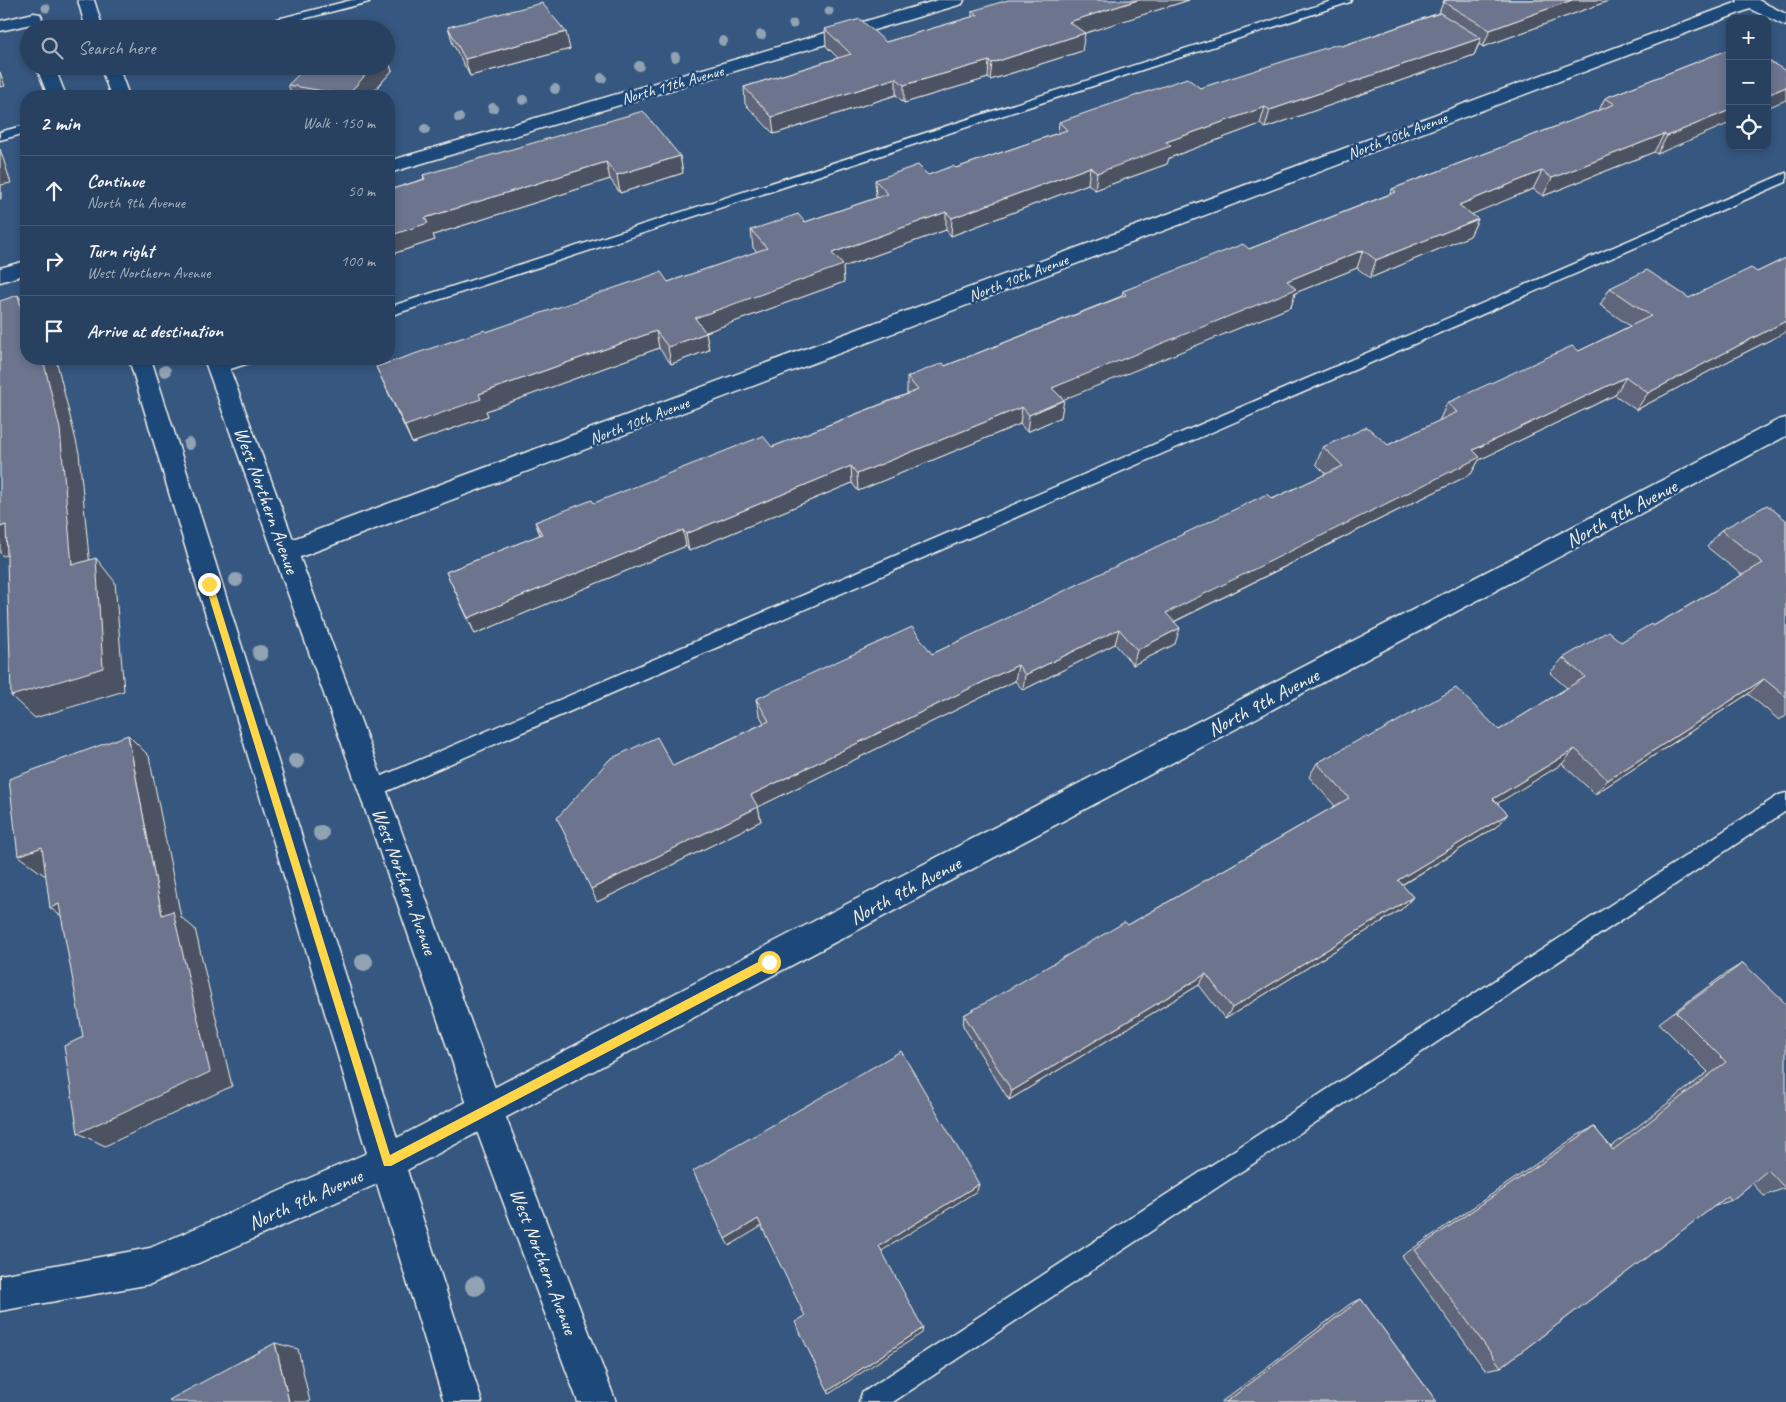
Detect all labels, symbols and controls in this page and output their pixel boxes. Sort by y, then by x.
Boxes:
map controls [1726,15,1771,150]
button: + [1726,15,1771,60]
search box [20,20,395,75]
icon: search [38,34,66,62]
text: Search here [78,36,155,60]
street label: North 11th Avenue [619,60,727,109]
button: − [1726,60,1771,105]
button: locate [1726,105,1771,150]
street label: North 10th Avenue [1345,107,1452,164]
text: 2 min [40,110,80,136]
text: Walk · 150 m [303,113,375,133]
text: Continue [87,169,144,193]
icon: ahead [40,177,68,205]
text: 50 m [348,181,375,201]
text: North 9th Avenue [87,193,185,213]
text: Turn right [87,239,154,263]
icon: right [40,247,68,275]
street label: North 10th Avenue [966,249,1073,306]
text: 100 m [341,251,375,271]
text: West Northern Avenue [87,263,210,283]
icon: arrive [40,317,68,345]
text: Arrive at destination [87,319,223,343]
street label: North 10th Avenue [587,392,694,449]
street label: West Northern Avenue [228,423,305,578]
street label: North 9th Avenue [1561,473,1682,553]
route end [198,573,221,596]
street label: North 9th Avenue [1203,662,1324,742]
street label: West Northern Avenue [366,804,443,959]
street label: North 9th Avenue [845,850,966,930]
route start [758,951,781,974]
street label: North 9th Avenue [244,1163,368,1236]
street label: West Northern Avenue [504,1185,583,1339]

